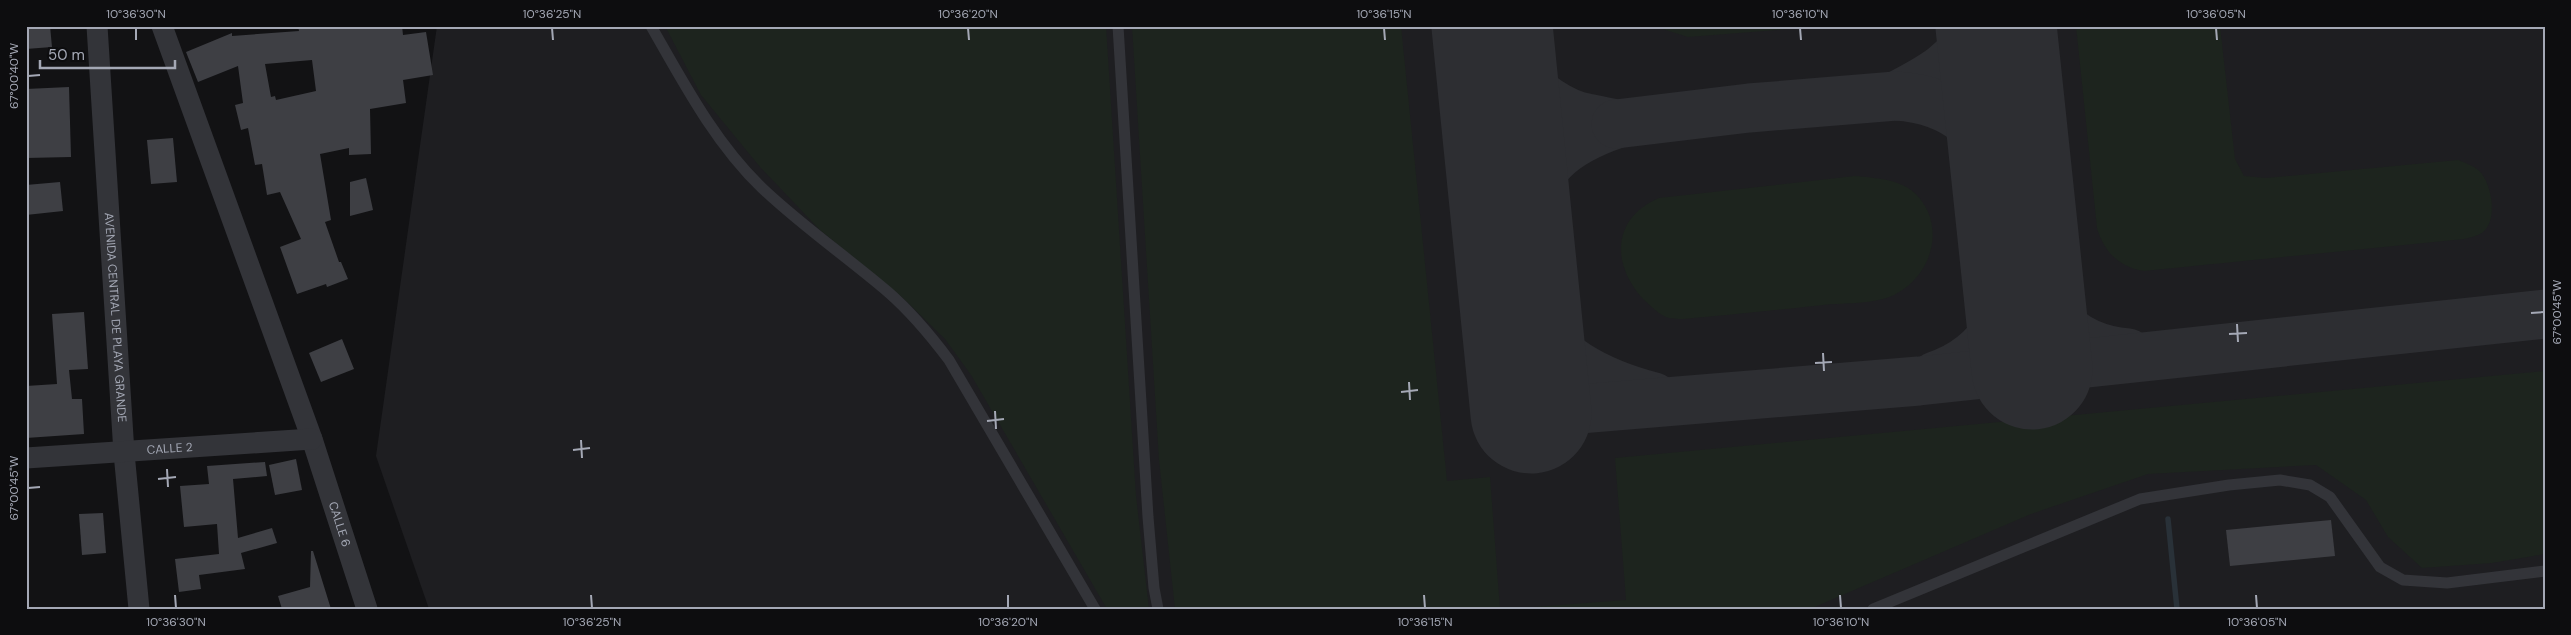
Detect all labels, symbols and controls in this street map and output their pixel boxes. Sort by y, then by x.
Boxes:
text: 10°36'30"N [106,6,166,22]
text: 10°36'25"N [523,6,581,22]
text: 10°36'20"N [938,6,998,22]
text: 10°36'15"N [1356,6,1412,22]
text: 10°36'10"N [1772,6,1828,22]
text: 10°36'05"N [2186,6,2246,22]
scale bar [40,38,175,70]
text: 67°00'40"W [6,43,22,109]
text: 50 m [48,45,85,65]
street label: AVENIDA CENTRAL DE PLAYA GRANDE [101,212,130,423]
text: 67°00'45"W [2549,279,2565,344]
street label: CALLE 2 [146,439,193,458]
text: 67°00'45"W [6,455,22,520]
street label: CALLE 6 [325,500,354,549]
text: 10°36'30"N [146,614,206,630]
text: 10°36'25"N [563,614,621,630]
text: 10°36'20"N [978,614,1038,630]
text: 10°36'15"N [1397,614,1453,630]
text: 10°36'10"N [1813,614,1869,630]
text: 10°36'05"N [2227,614,2287,630]

